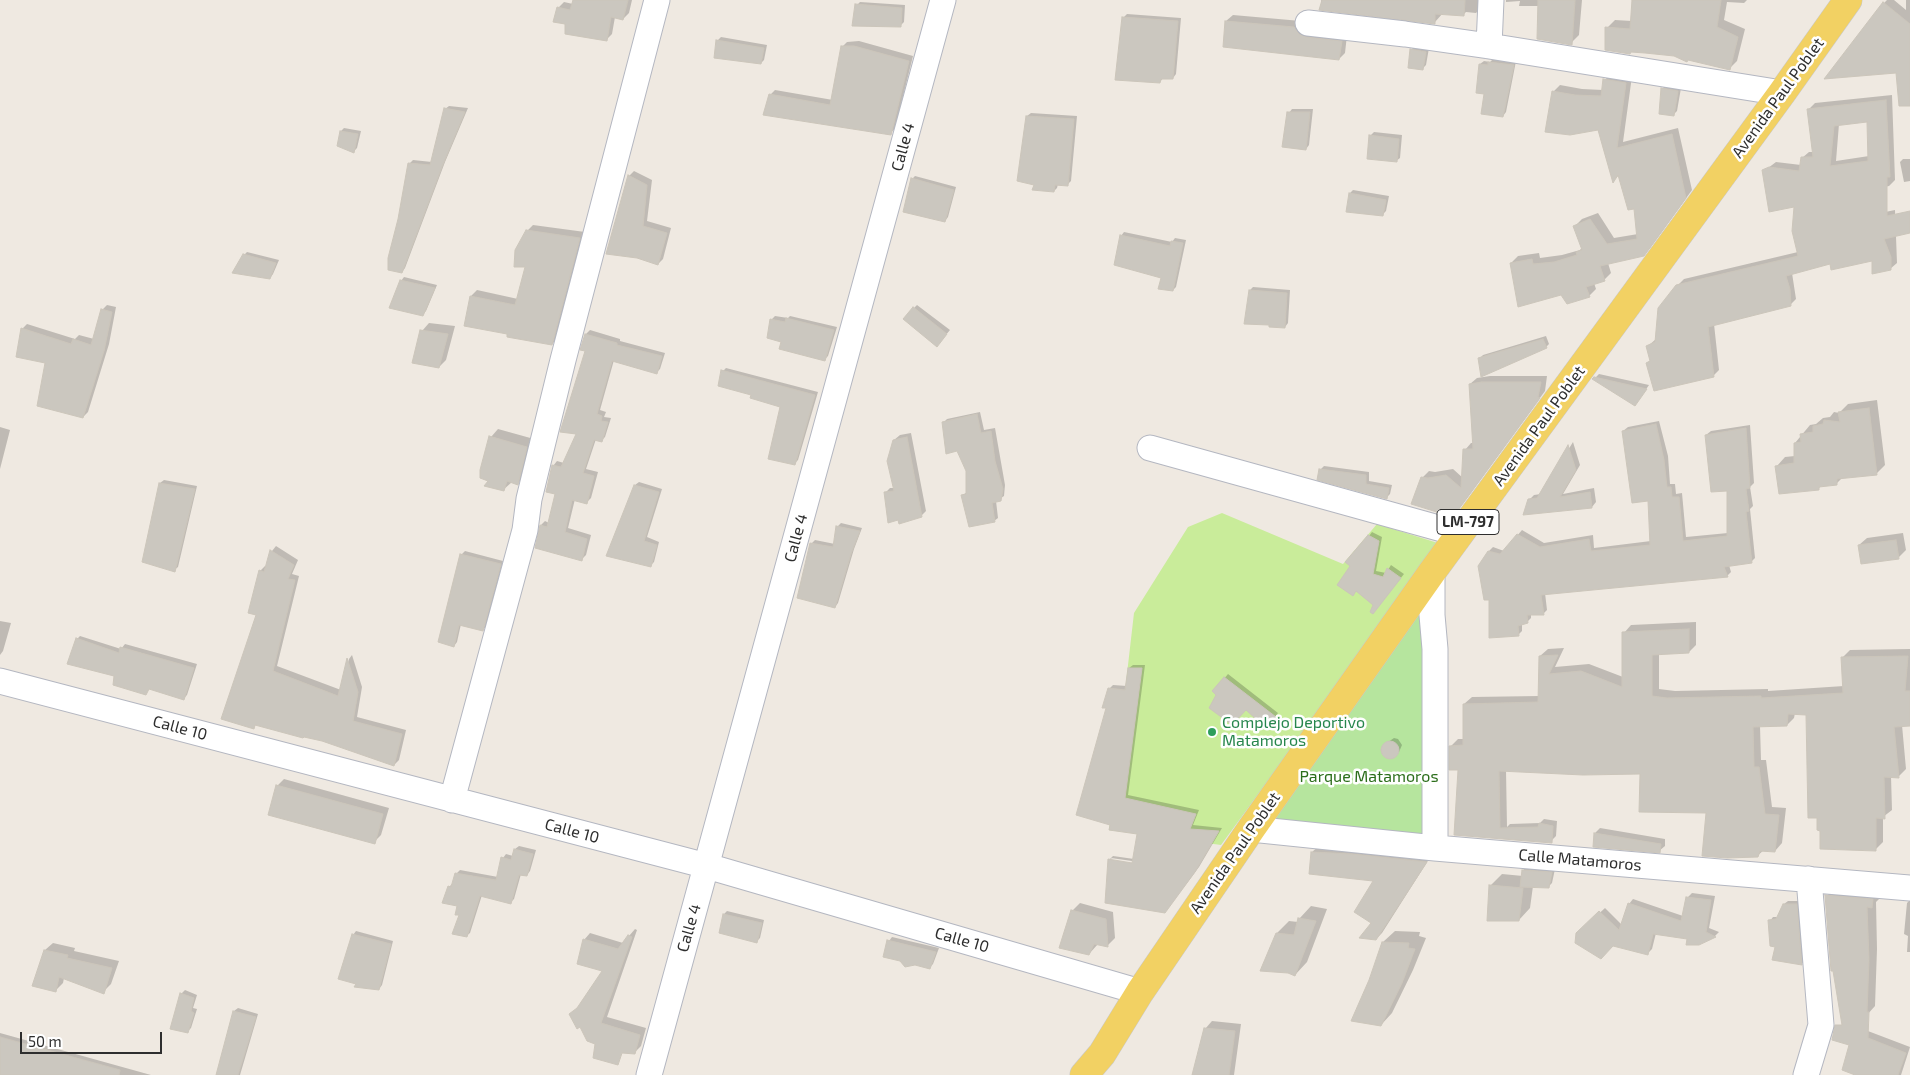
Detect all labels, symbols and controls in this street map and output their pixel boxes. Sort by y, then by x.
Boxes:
street label: Avenida Paul Poblet [1728,34,1828,162]
street label: Calle 4 [887,121,919,173]
street label: Avenida Paul Poblet [1489,362,1589,490]
road number: LM-797 [1437,510,1499,534]
street label: Calle 4 [780,512,812,564]
street label: Calle 10 [151,712,209,744]
place label: Complejo Deportivo Matamoros [1222,713,1365,751]
marker: Complejo Deportivo Matamoros [1206,726,1218,738]
park label: Parque Matamoros [1299,767,1439,787]
street label: Avenida Paul Poblet [1186,789,1284,917]
street label: Calle 10 [543,815,601,847]
street label: Calle Matamoros [1518,845,1642,875]
street label: Calle 4 [673,902,705,954]
street label: Calle 10 [933,923,991,957]
scale bar [22,1022,165,1054]
text: 50 m [28,1032,62,1050]

